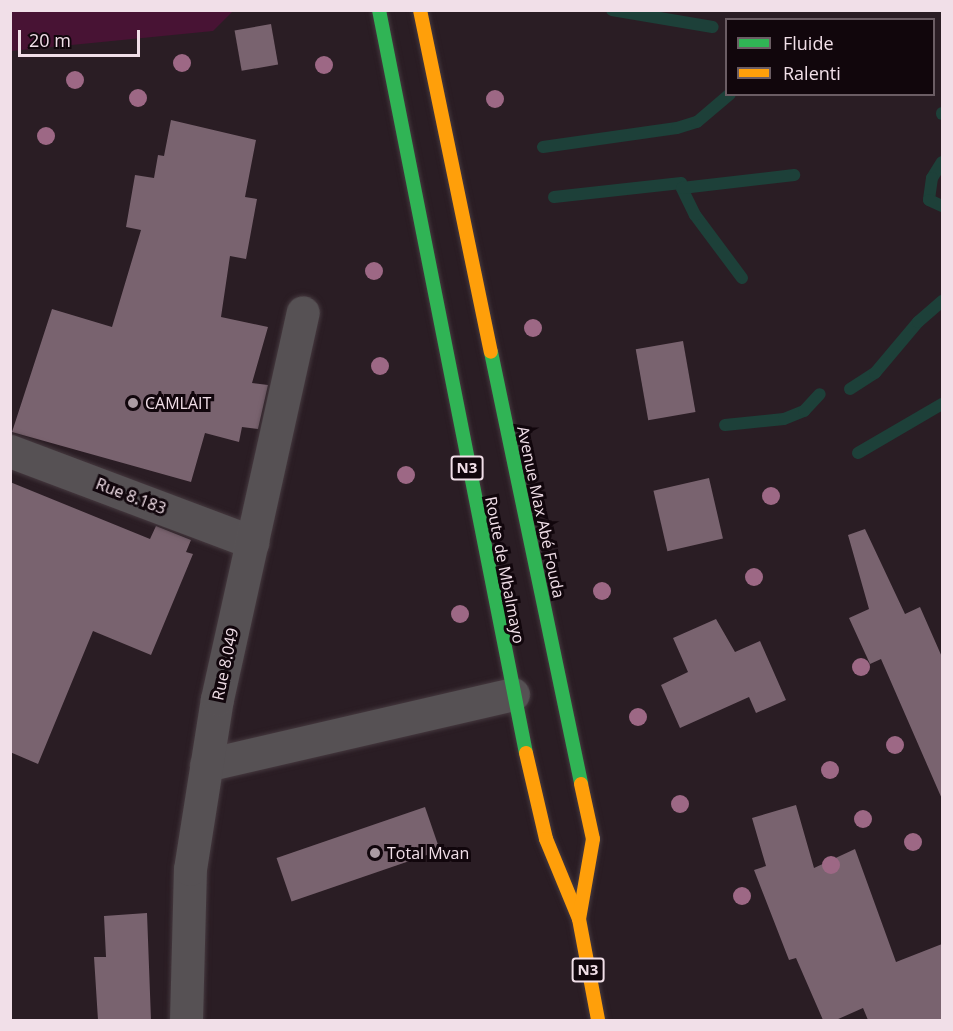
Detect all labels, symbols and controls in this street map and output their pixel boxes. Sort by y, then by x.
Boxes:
scale bar [21,18,142,56]
legend [725,18,935,96]
text: 20 m [29,28,71,52]
text: Fluide [783,31,834,55]
text: Ralenti [783,61,841,85]
place label: CAMLAIT [145,393,211,413]
marker: CAMLAIT [126,396,140,410]
street label: Avenue Max Abé Fouda [513,424,569,600]
road number: N3 [450,456,484,480]
street label: Rue 8.183 [93,474,169,518]
street label: Route de Mbalmayo [481,495,529,645]
street label: Rue 8.049 [208,626,242,702]
place label: Total Mvan [387,843,469,863]
marker: Total Mvan [368,846,382,860]
road number: N3 [572,958,604,982]

